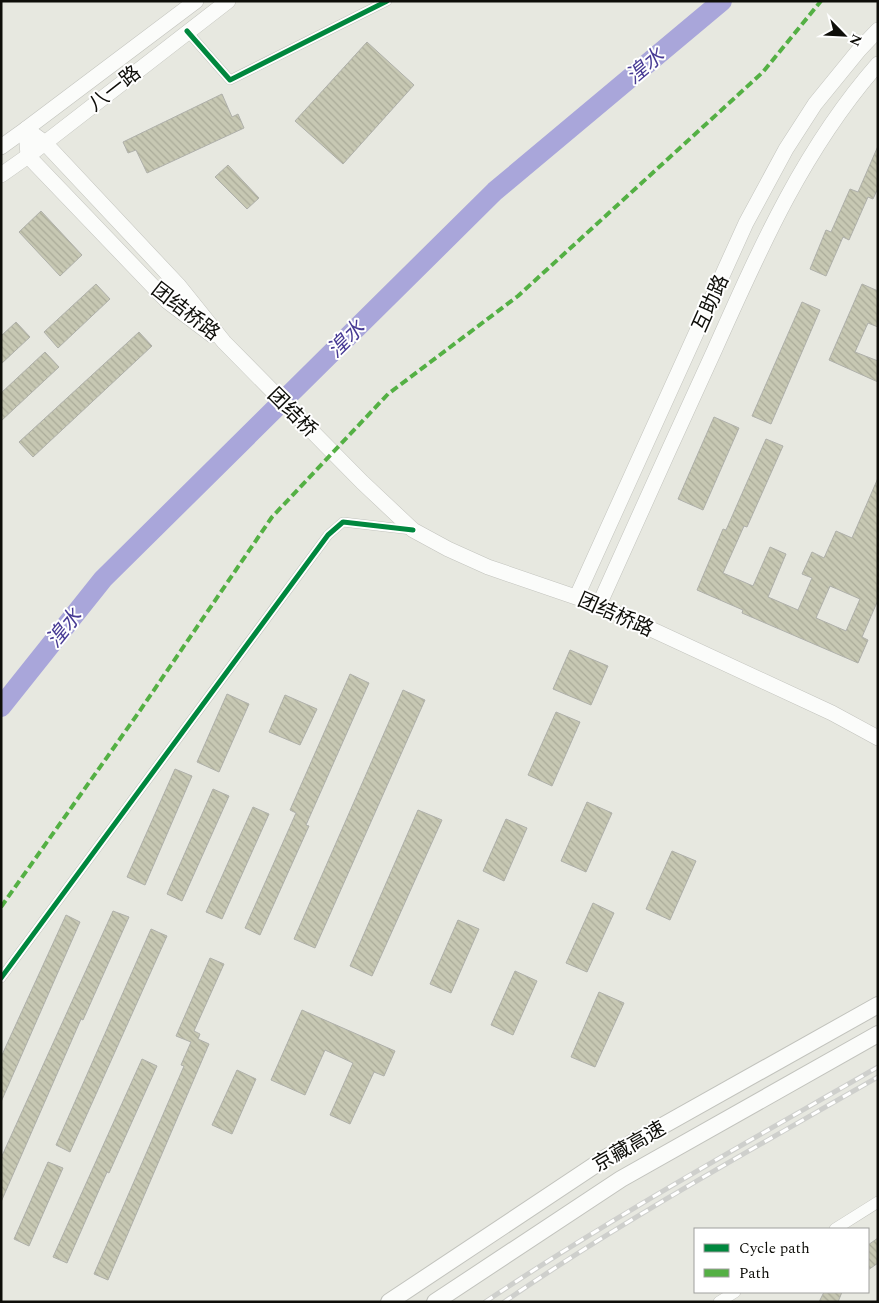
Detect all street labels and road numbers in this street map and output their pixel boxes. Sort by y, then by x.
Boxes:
street label: 八一路 [82,58,147,119]
street label: 互助路 [685,270,737,337]
street label: 团结桥路 [145,275,226,348]
street label: 团结桥 [260,381,324,445]
street label: 团结桥路 [573,585,658,645]
street label: 京藏高速 [587,1114,672,1180]

